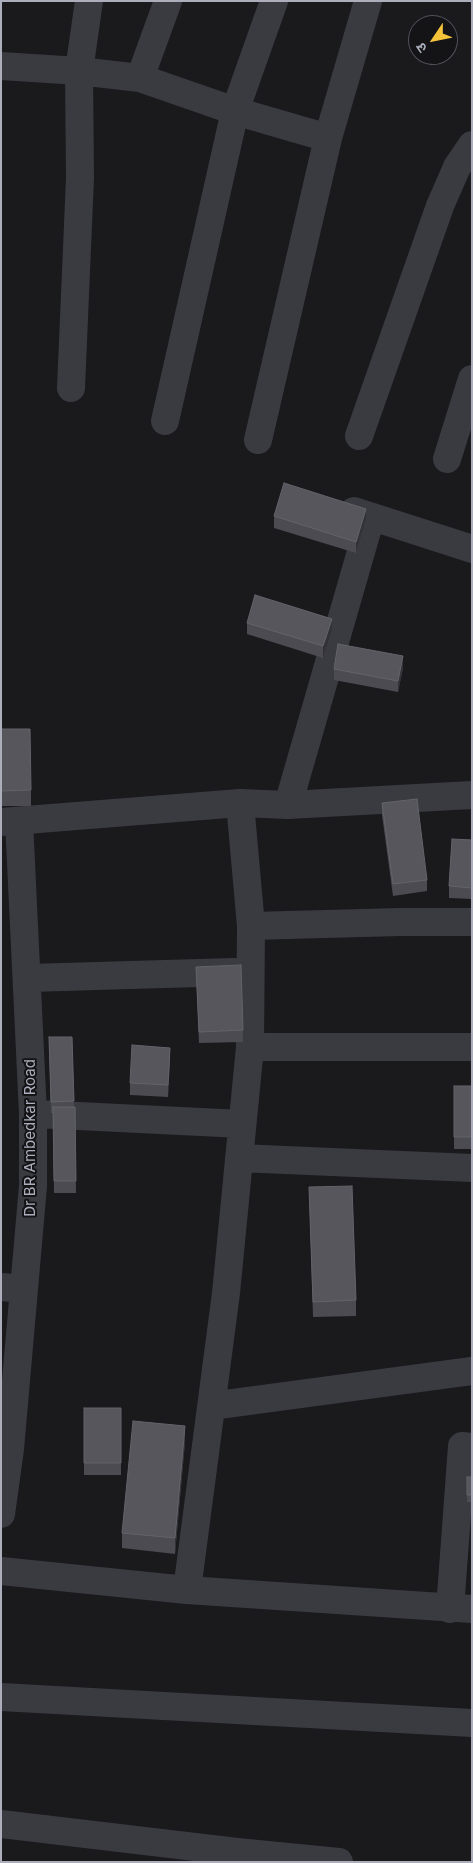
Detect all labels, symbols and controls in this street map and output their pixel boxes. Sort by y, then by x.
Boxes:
north arrow [408,15,458,65]
text: उ [412,40,430,56]
street label: Dr BR Ambedkar Road [21,1059,39,1217]

